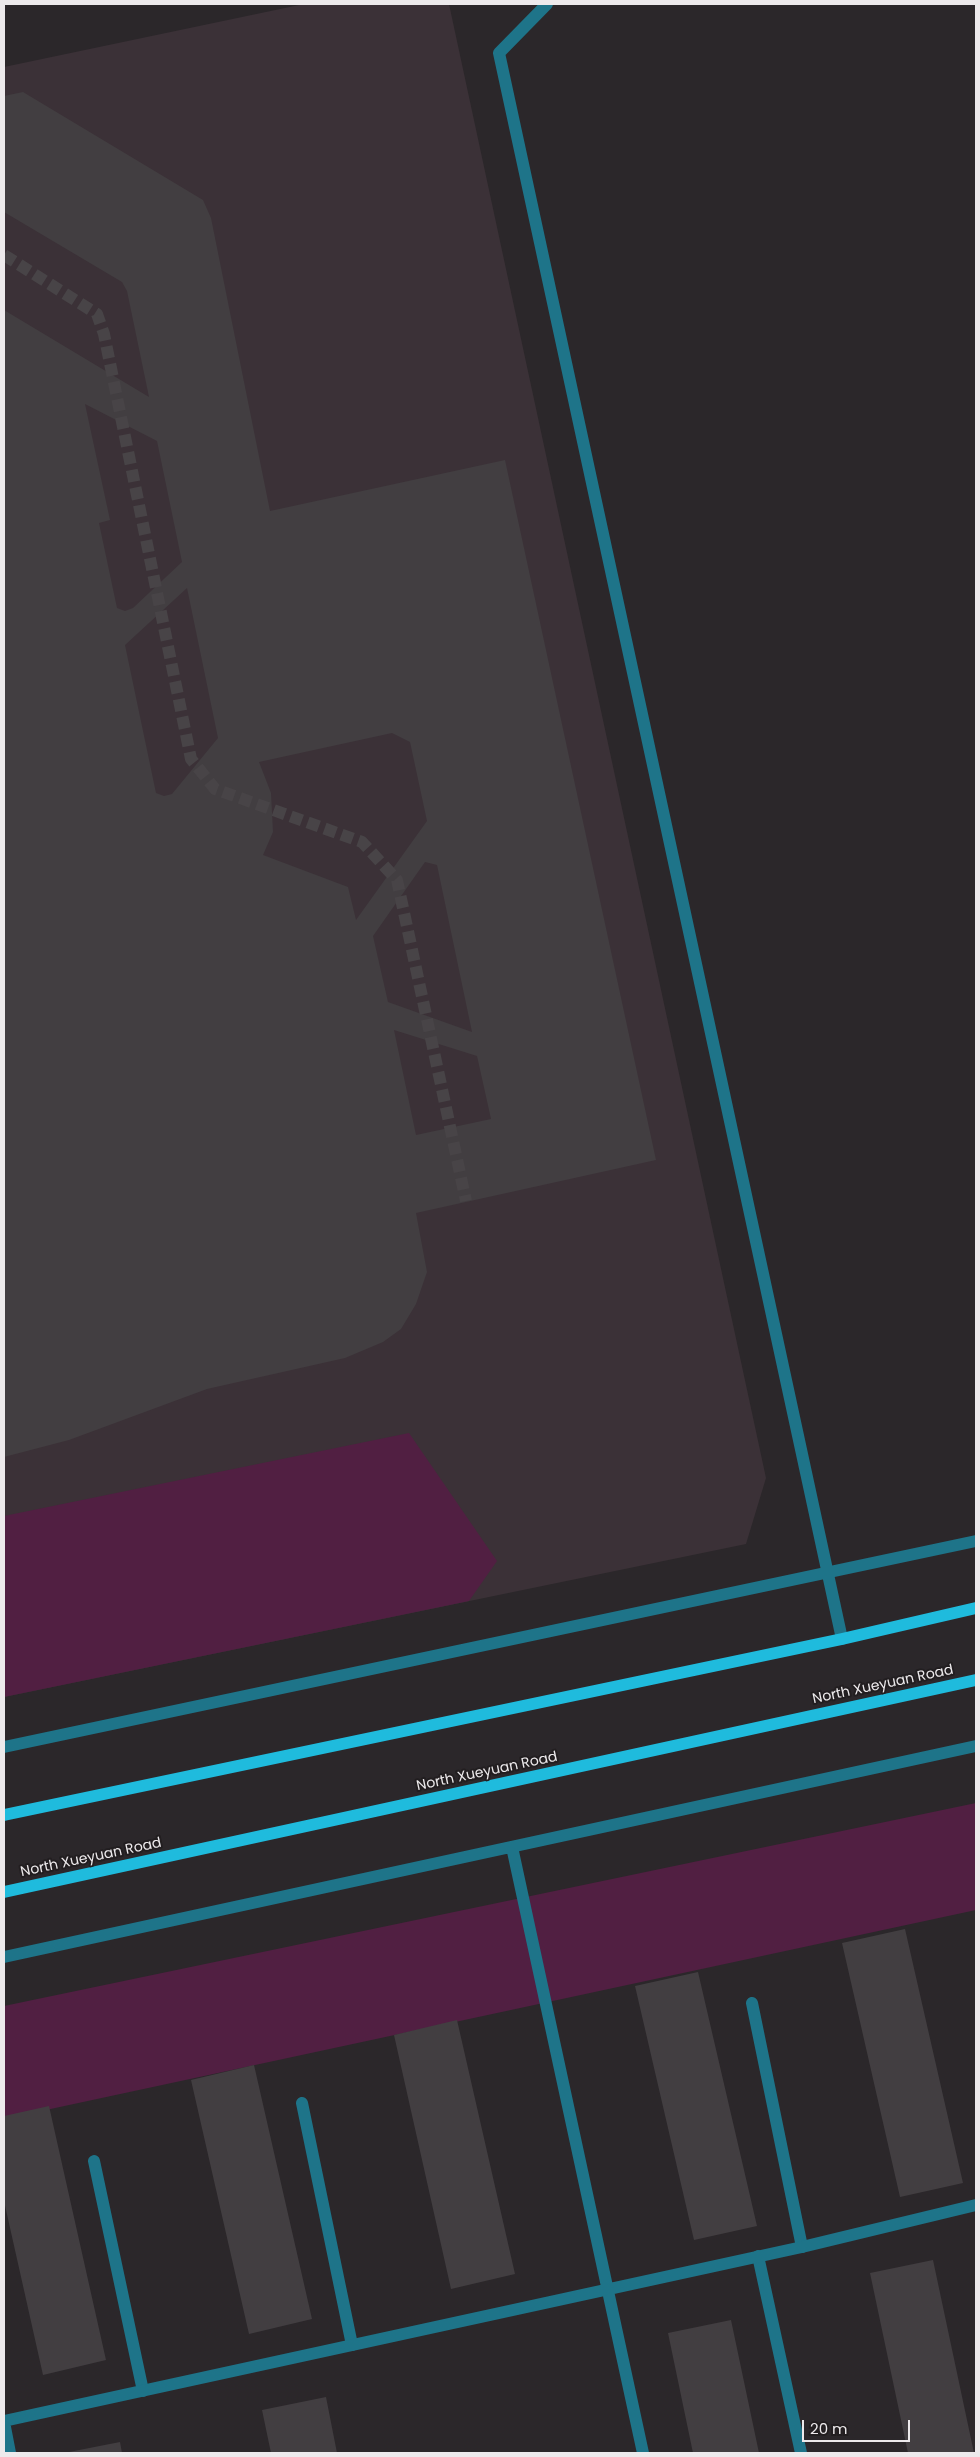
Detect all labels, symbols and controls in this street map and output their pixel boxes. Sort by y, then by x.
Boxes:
street label: North Xueyuan Road [811,1662,955,1708]
street label: North Xueyuan Road [415,1749,559,1795]
street label: North Xueyuan Road [19,1835,163,1881]
scale bar [805,2410,912,2442]
text: 20 m [810,2418,848,2439]

